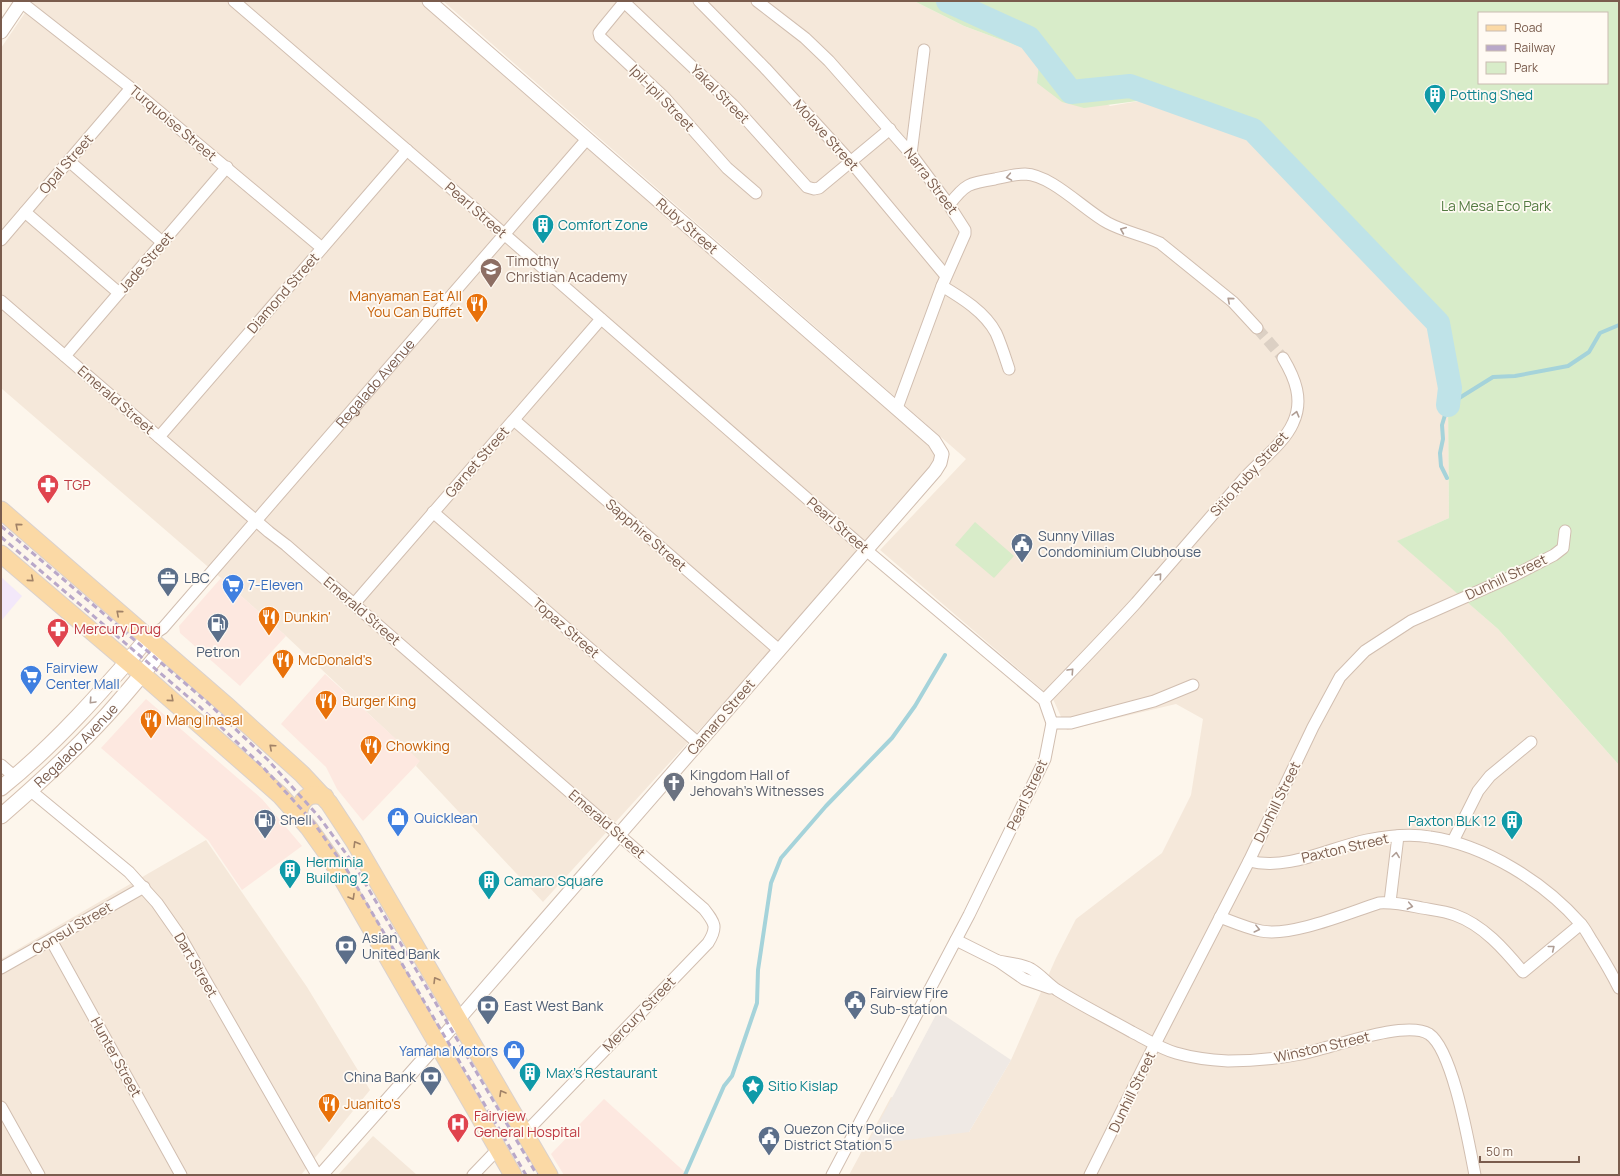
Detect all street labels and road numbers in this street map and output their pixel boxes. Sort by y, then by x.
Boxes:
street label: Ipil-ipil Street [626,60,699,135]
street label: Yakal Street [687,60,754,128]
street label: Turquoise Street [126,80,221,165]
street label: Molave Street [789,95,864,175]
street label: Opal Street [34,129,97,198]
street label: Narra Street [900,143,963,218]
street label: Pearl Street [441,177,512,242]
street label: Ruby Street [652,193,723,258]
street label: Jade Street [114,227,178,296]
street label: Diamond Street [242,248,323,337]
street label: Regalado Avenue [331,335,419,431]
street label: Emerald Street [74,361,159,439]
street label: Garnet Street [440,422,513,501]
street label: Sitio Ruby Street [1205,427,1292,520]
street label: Pearl Street [803,492,874,557]
street label: Sapphire Street [602,494,691,575]
street label: Dunhill Street [1462,549,1550,604]
street label: Emerald Street [320,572,405,650]
street label: Topaz Street [529,593,604,662]
street label: Camaro Street [682,674,759,759]
street label: Regalado Avenue [30,699,122,791]
street label: Pearl Street [1002,756,1051,833]
street label: Dunhill Street [1249,758,1305,846]
street label: Emerald Street [565,785,650,863]
street label: Paxton Street [1299,828,1391,867]
street label: Consul Street [28,897,116,958]
street label: Dart Street [170,929,223,1001]
street label: Mercury Street [598,972,679,1055]
street label: Hunter Street [87,1013,146,1100]
street label: Winston Street [1272,1026,1372,1067]
street label: Dunhill Street [1104,1048,1160,1136]

